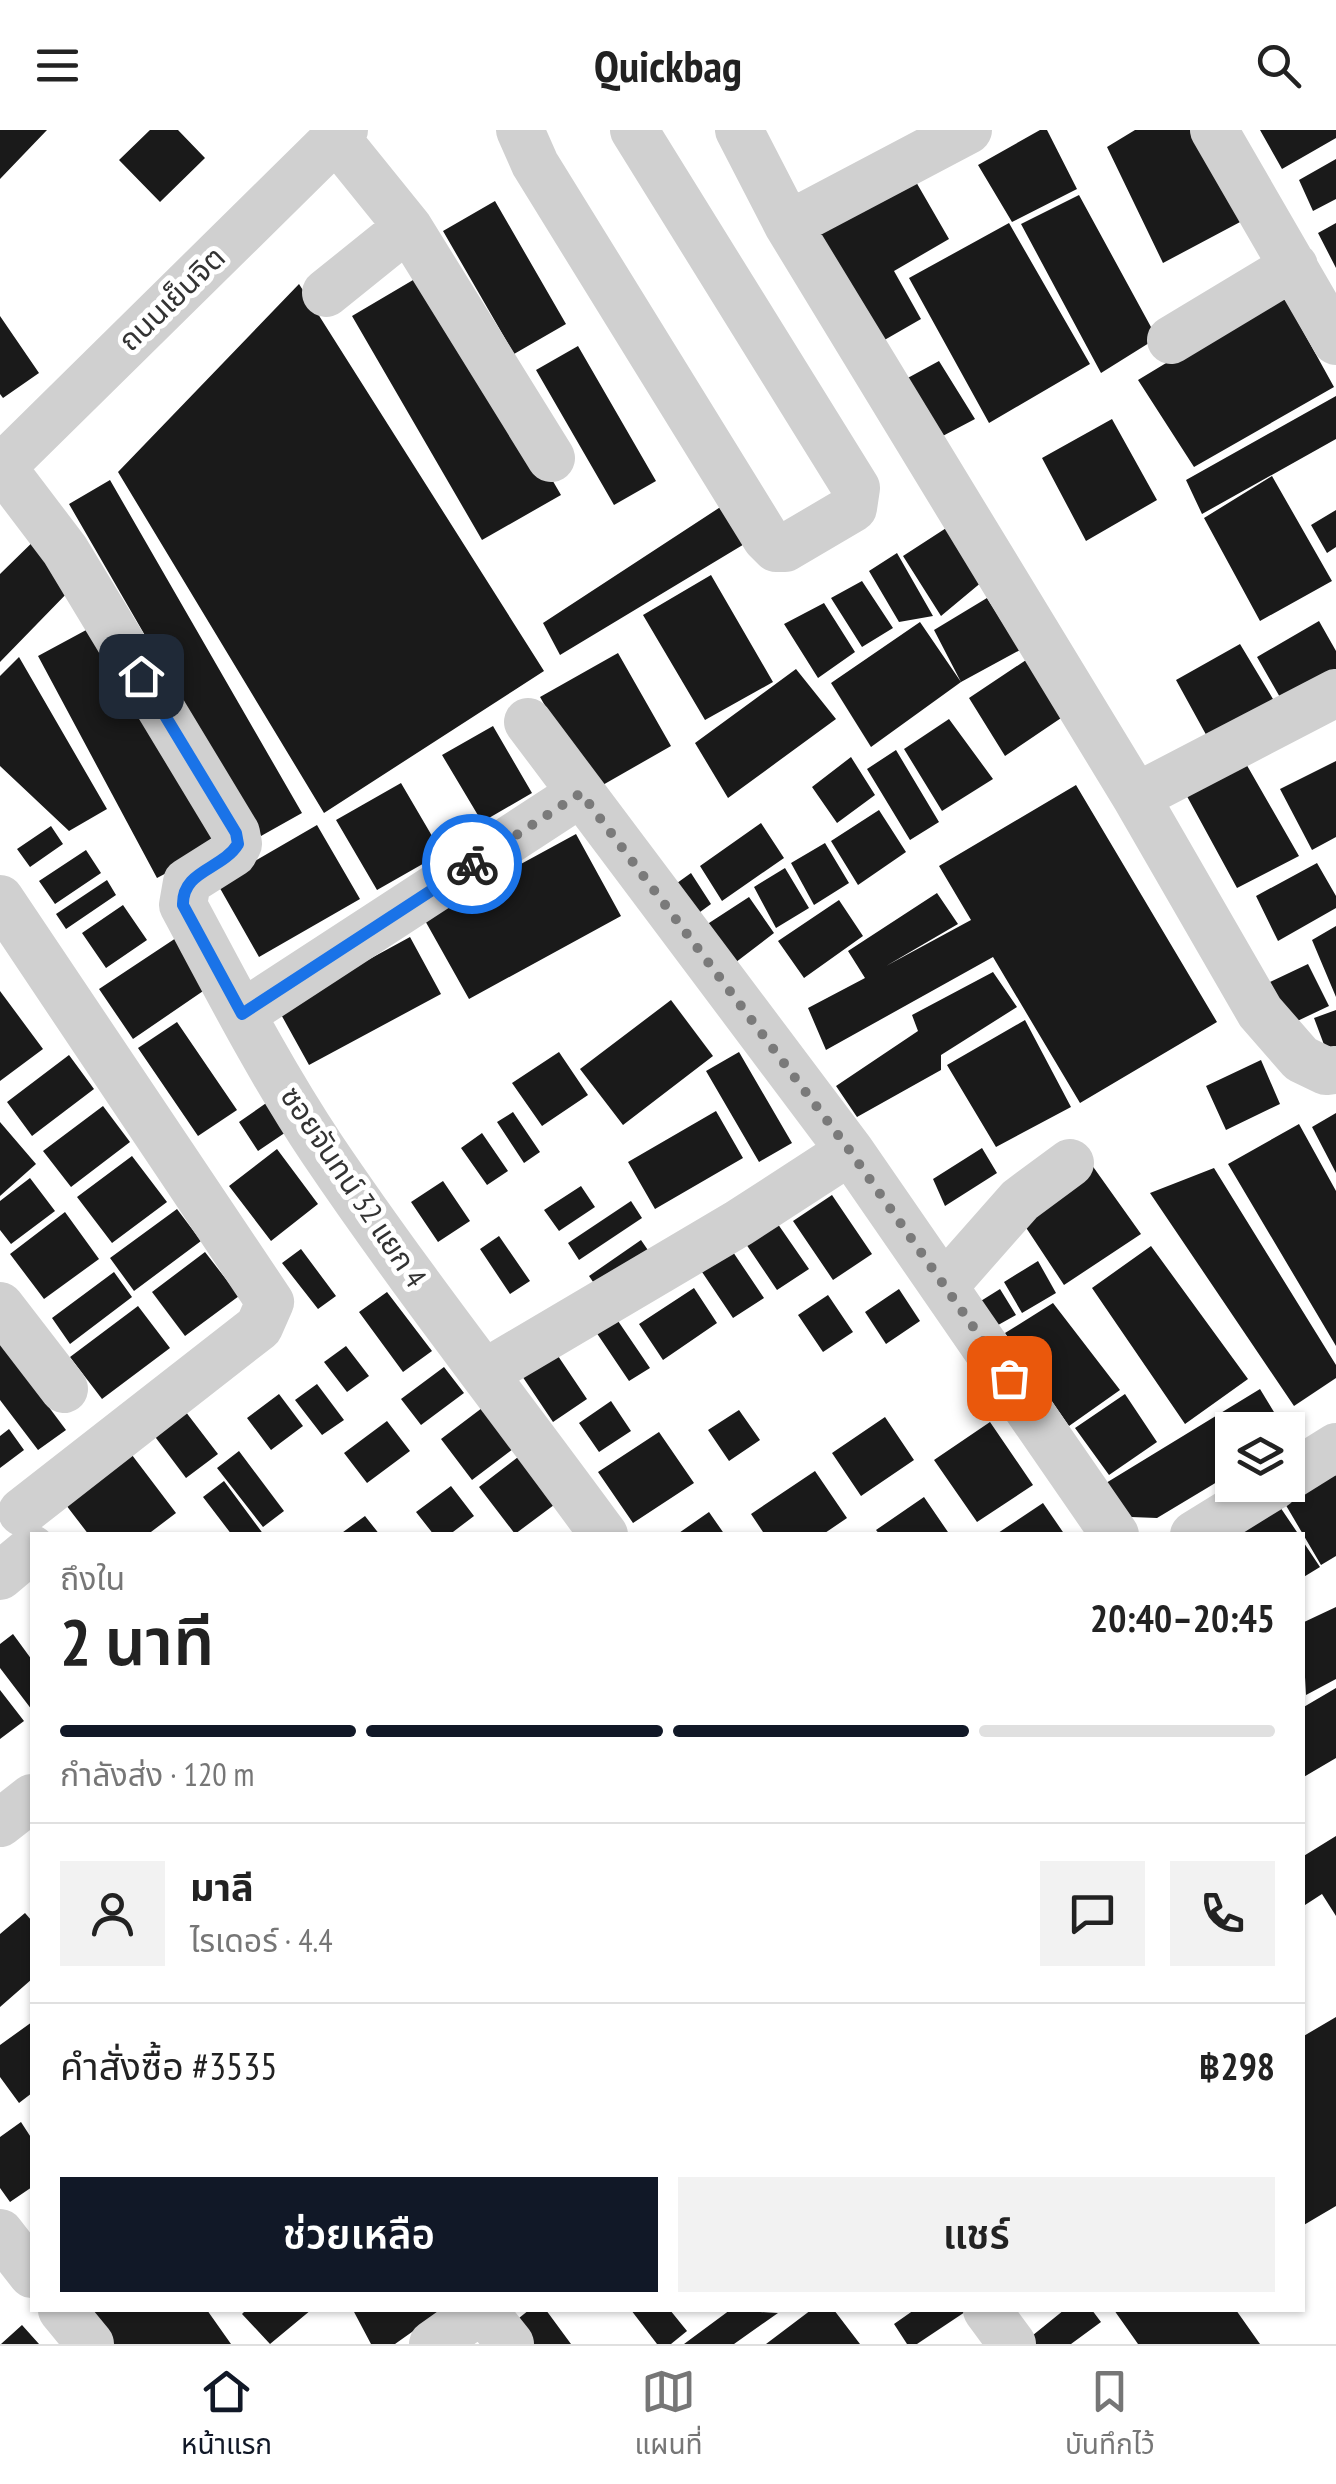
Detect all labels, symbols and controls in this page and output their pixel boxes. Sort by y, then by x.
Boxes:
text: Quickbag [594,36,742,94]
icon: menu [30,38,85,93]
icon: search [1251,38,1306,93]
street label: ถนนเย็นจิต [109,237,233,359]
pin [99,634,184,719]
icon: home [114,649,169,704]
courier [422,814,522,914]
icon: bike [445,837,500,892]
street label: ซอยจันทน์ 32 แยก 4 [273,1078,436,1294]
pin [967,1336,1052,1421]
icon: bag [982,1351,1037,1406]
map controls [1215,1412,1305,1502]
button: layers [1215,1412,1305,1502]
text: ถึงใน [60,1557,125,1599]
text: 20:40–20:45 [1090,1593,1275,1642]
text: 2 นาที [60,1599,214,1683]
text: กำลังส่ง · 120 m [60,1753,254,1795]
button: person [60,1861,165,1966]
button: chat [1040,1861,1145,1966]
button: phone [1170,1861,1275,1966]
text: มาลี [190,1862,254,1911]
text: ไรเดอร์ · 4.4 [190,1919,333,1961]
text: คำสั่งซื้อ #3535 [60,2041,277,2090]
text: ฿298 [1198,2041,1275,2090]
button: ช่วยเหลือ [60,2177,658,2292]
button: แชร์ [678,2177,1275,2292]
tab: หน้าแรก [181,2364,272,2467]
tab: แผนที่ [634,2364,703,2467]
tab: บันทึกไว้ [1065,2364,1155,2467]

